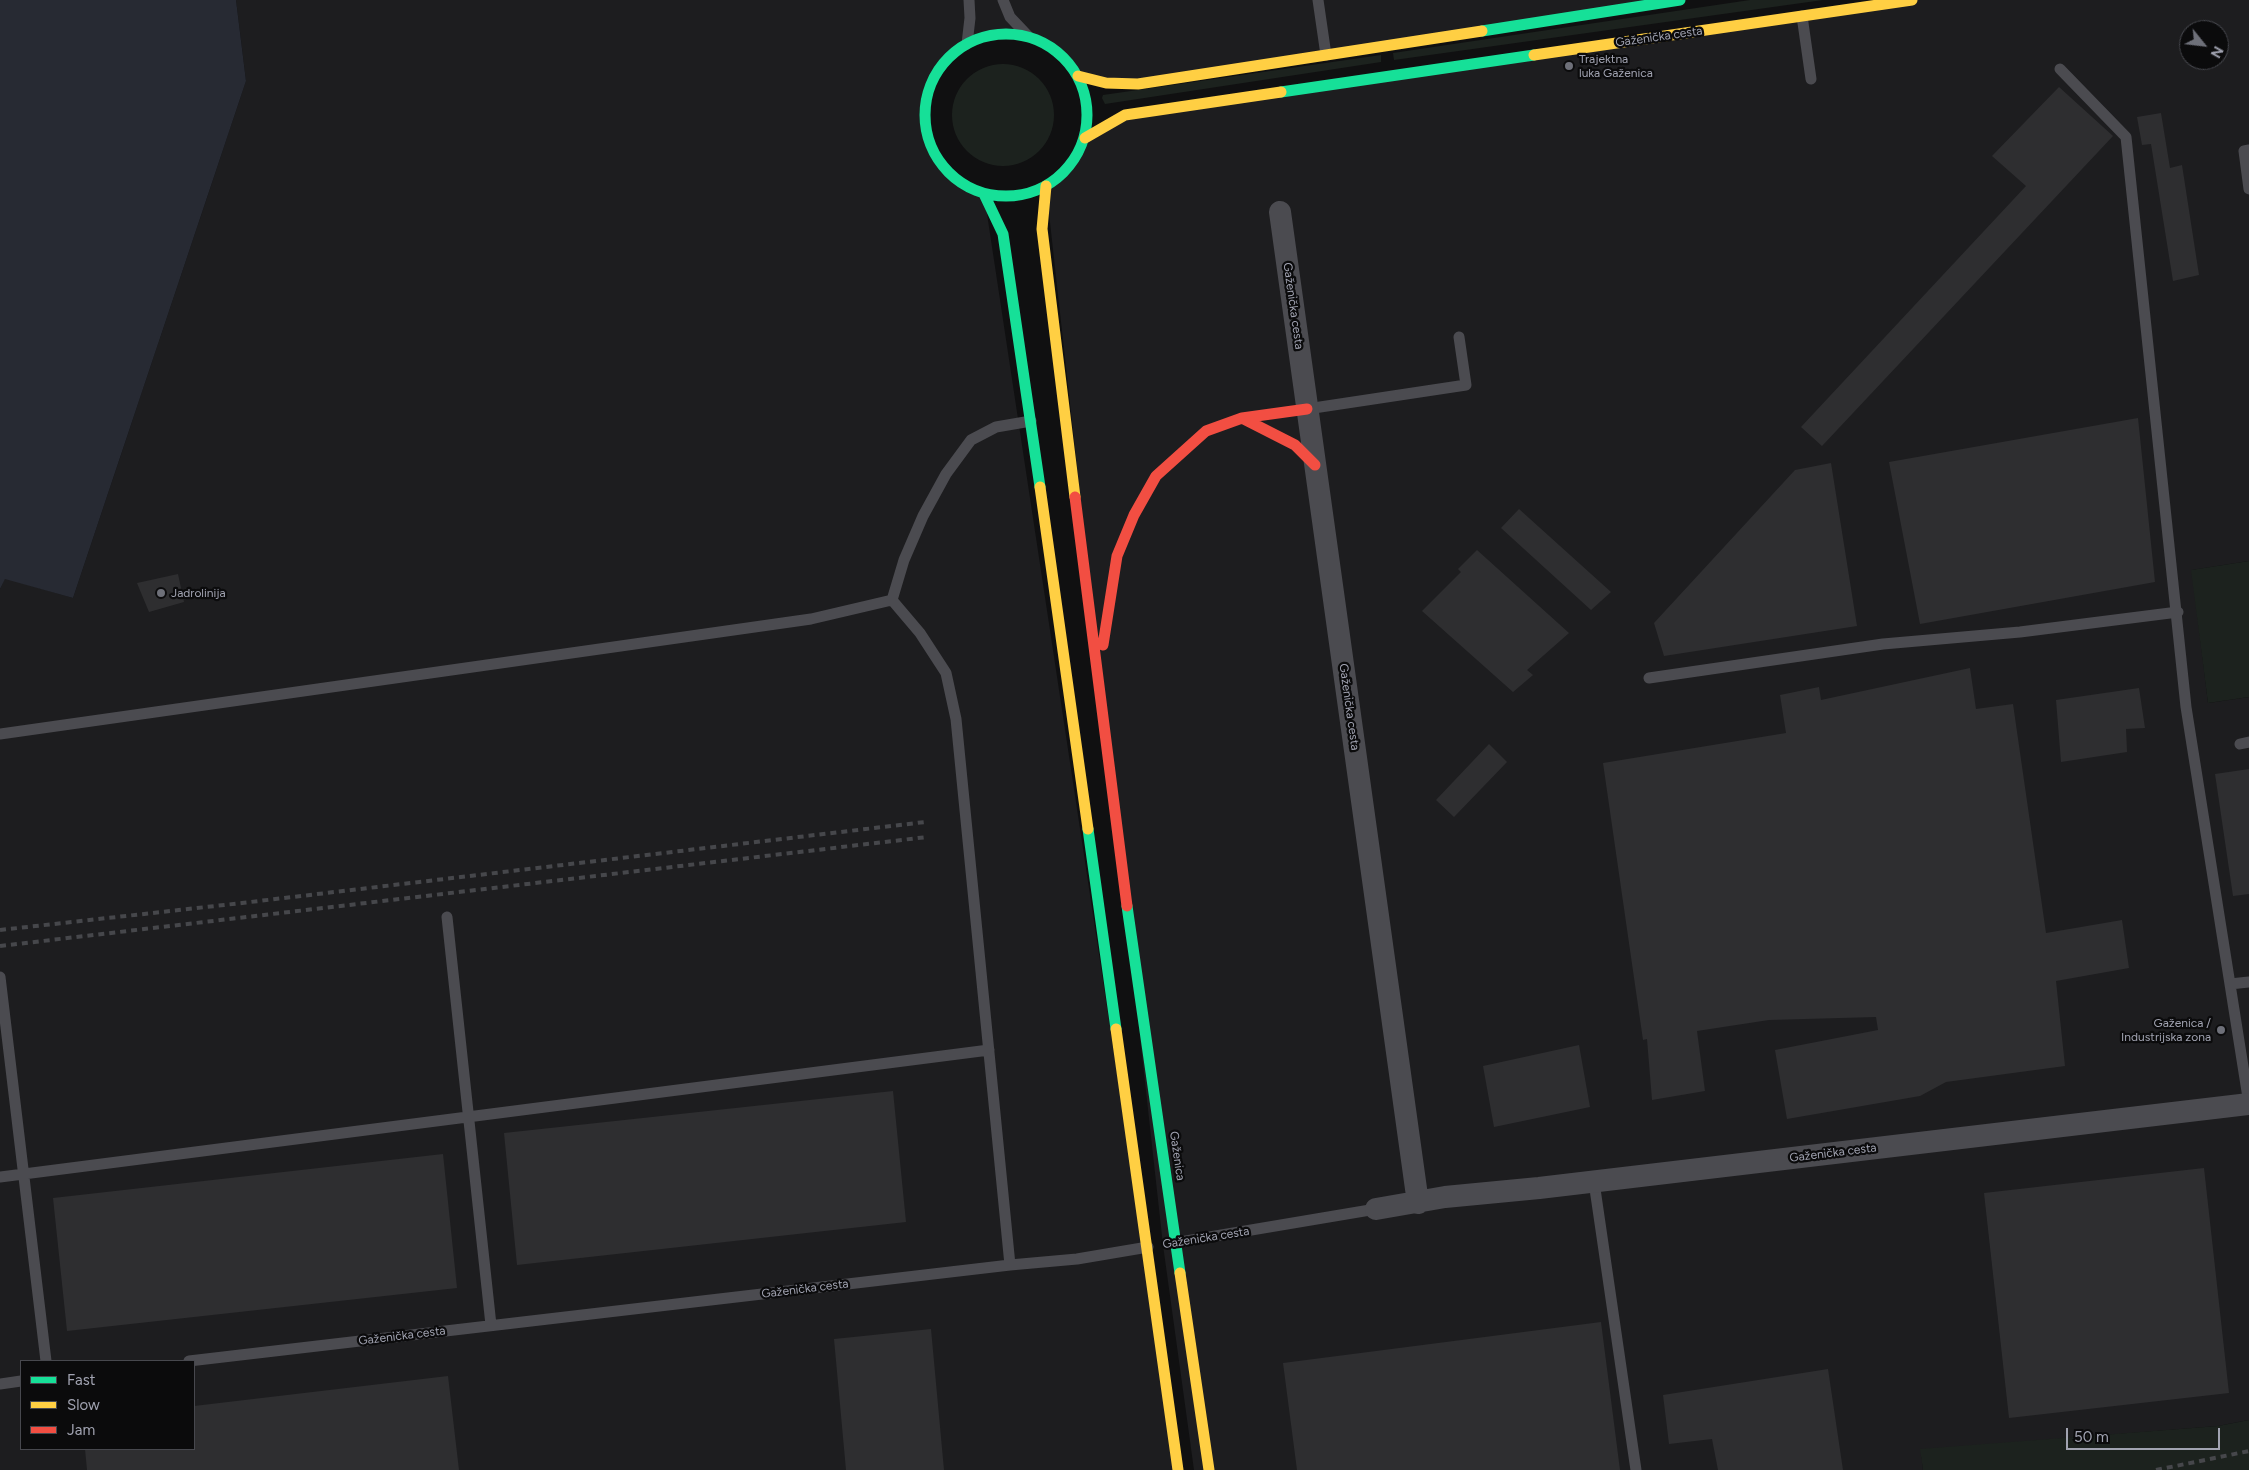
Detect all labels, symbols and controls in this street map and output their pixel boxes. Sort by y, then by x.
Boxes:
north arrow [2179,20,2229,70]
street label: Gaženička cesta [1615,24,1703,50]
text: N [2207,43,2227,61]
place label: Trajektna luka Gaženica [1579,52,1653,80]
marker: Trajektna luka Gaženica [1563,60,1575,72]
street label: Gaženička cesta [1280,262,1306,350]
place label: Jadrolinija [171,586,226,600]
marker: Jadrolinija [155,587,167,599]
street label: Gaženička cesta [1336,663,1362,751]
place label: Gaženica / Industrijska zona [2121,1016,2211,1044]
marker: Gaženica / Industrijska zona [2215,1024,2227,1036]
street label: Gaženica [1166,1130,1188,1182]
street label: Gaženička cesta [1789,1141,1877,1165]
street label: Gaženička cesta [1162,1224,1250,1252]
street label: Gaženička cesta [761,1277,849,1301]
street label: Gaženička cesta [358,1324,446,1348]
legend [20,1360,195,1450]
text: Fast [67,1371,95,1389]
text: Slow [67,1396,100,1414]
scale bar [2069,1418,2223,1450]
text: Jam [67,1421,95,1439]
text: 50 m [2074,1428,2109,1446]

